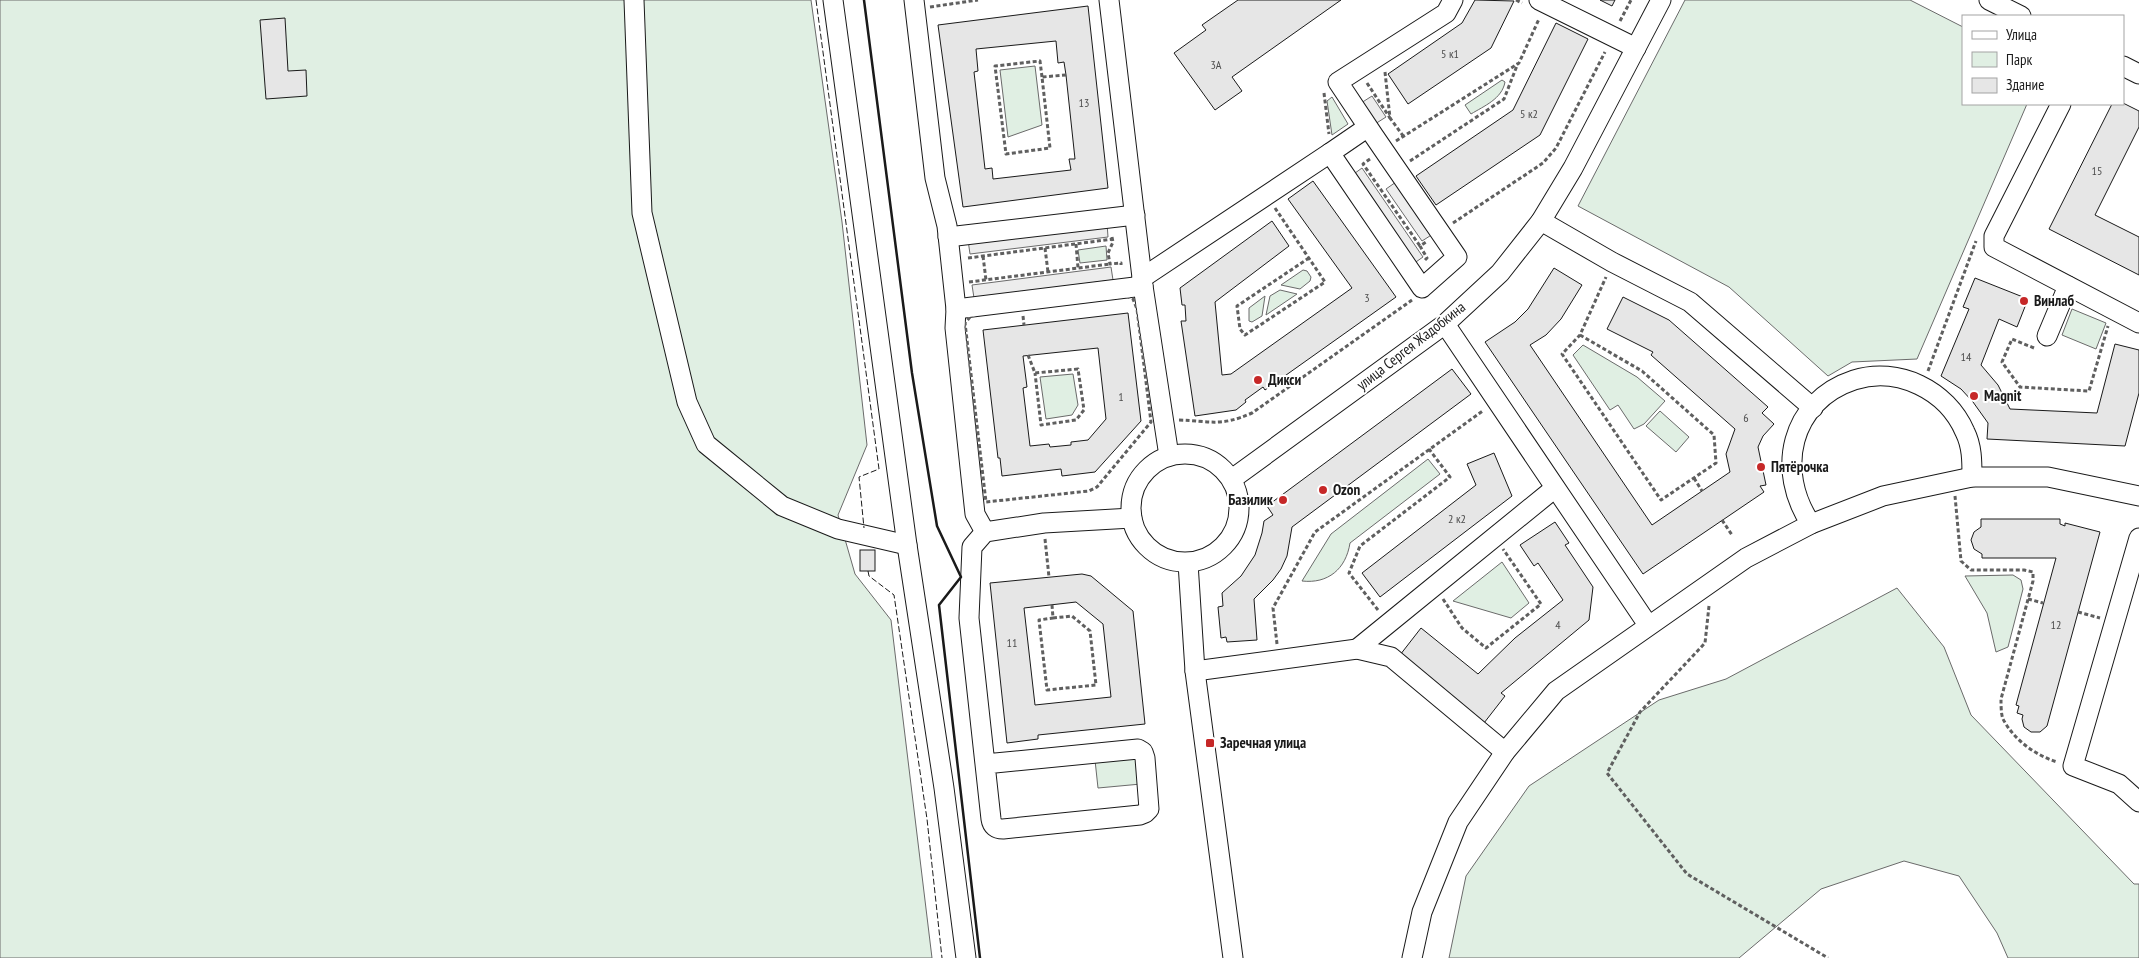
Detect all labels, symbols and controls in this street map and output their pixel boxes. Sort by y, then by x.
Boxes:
legend [1962,15,2124,105]
text: Улица [2006,25,2037,44]
house number: 5 к1 [1441,46,1459,61]
text: Парк [2006,50,2032,69]
house number: 3А [1210,57,1222,72]
text: Здание [2006,75,2044,94]
house number: 13 [1079,95,1089,110]
house number: 5 к2 [1520,106,1538,121]
house number: 15 [2092,163,2102,178]
house number: 3 [1364,290,1370,305]
place label: Винлаб [2034,291,2074,310]
marker: Винлаб [2018,295,2030,307]
street label: улица Сергея Жадобкина [1353,297,1469,394]
house number: 14 [1961,349,1972,364]
place label: Дикси [1268,370,1302,389]
marker: Дикси [1252,374,1264,386]
place label: Magnit [1984,386,2022,405]
house number: 1 [1118,389,1124,404]
marker: Magnit [1968,390,1980,402]
house number: 6 [1743,410,1749,425]
place label: Пятёрочка [1771,457,1829,476]
marker: Пятёрочка [1755,461,1767,473]
place label: Ozon [1333,480,1360,499]
marker: Ozon [1317,484,1329,496]
place label: Базилик [1228,490,1274,509]
marker: Базилик [1277,494,1289,506]
house number: 2 к2 [1448,511,1466,526]
house number: 4 [1555,617,1561,632]
house number: 12 [2051,617,2061,632]
house number: 11 [1007,635,1017,650]
place label: Заречная улица [1220,733,1306,752]
marker: Заречная улица [1204,737,1216,749]

